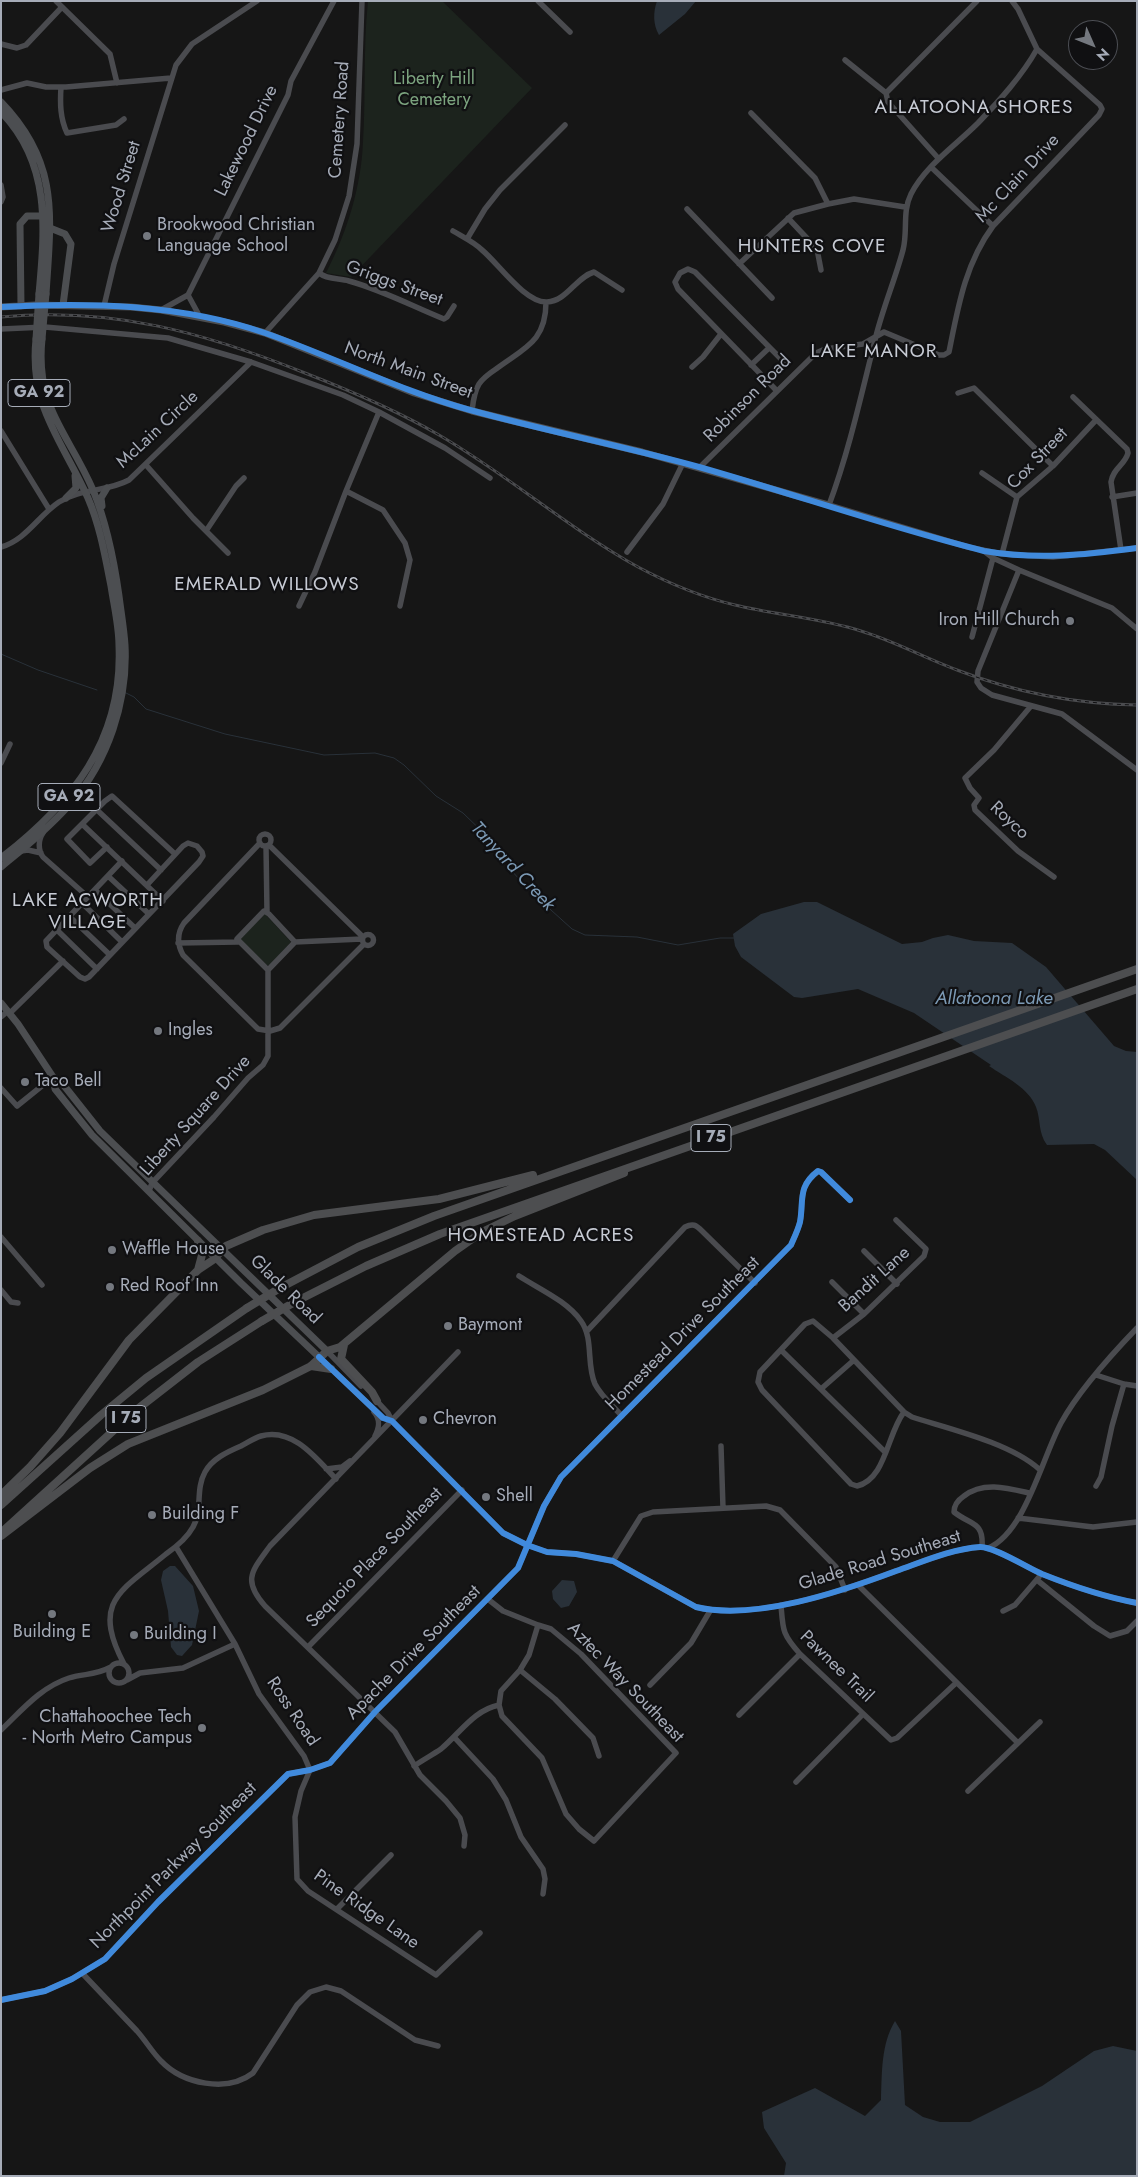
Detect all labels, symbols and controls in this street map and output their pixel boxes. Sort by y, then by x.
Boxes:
north arrow [1068,20,1118,70]
text: N [1092,44,1114,66]
street label: Cemetery Road [325,61,355,179]
park label: Liberty Hill Cemetery [393,69,475,112]
street label: Lakewood Drive [211,82,283,200]
district label: ALLATOONA SHORES [873,97,1075,119]
street label: Mc Clain Drive [971,130,1065,228]
street label: Wood Street [98,139,146,235]
place label: Brookwood Christian Language School [157,215,315,258]
marker: Brookwood Christian Language School [141,230,153,242]
district label: HUNTERS COVE [736,236,888,258]
street label: Griggs Street [343,257,445,311]
street label: North Main Street [341,338,475,404]
district label: LAKE MANOR [809,341,939,363]
street label: Robinson Road [700,351,796,447]
road number: GA 92 [8,379,70,406]
street label: McLain Circle [112,387,204,473]
street label: Cox Street [1003,424,1073,494]
district label: EMERALD WILLOWS [172,574,362,596]
place label: Iron Hill Church [939,610,1060,632]
marker: Iron Hill Church [1064,615,1076,627]
road number: GA 92 [38,784,100,810]
street label: Royco [985,798,1033,844]
water label: Tanyard Creek [465,818,559,916]
district label: LAKE ACWORTH VILLAGE [11,890,165,934]
water label: Allatoona Lake [935,988,1053,1010]
place label: Ingles [168,1020,213,1042]
marker: Ingles [152,1025,164,1037]
street label: Liberty Square Drive [136,1051,256,1181]
place label: Taco Bell [35,1071,102,1093]
marker: Taco Bell [19,1076,31,1088]
road number: I 75 [691,1124,731,1152]
district label: HOMESTEAD ACRES [446,1225,636,1247]
place label: Waffle House [122,1239,224,1261]
street label: Bandit Lane [835,1242,915,1318]
marker: Waffle House [106,1244,118,1256]
street label: Glade Road [245,1251,325,1329]
street label: Homestead Drive Southeast [601,1252,765,1416]
place label: Red Roof Inn [120,1276,219,1298]
marker: Red Roof Inn [104,1281,116,1293]
place label: Baymont [458,1315,522,1337]
marker: Baymont [442,1320,454,1332]
road number: I 75 [106,1406,146,1432]
place label: Chevron [433,1409,497,1431]
marker: Chevron [417,1414,429,1426]
street label: Sequoio Place Southeast [302,1483,448,1633]
place label: Shell [496,1486,533,1508]
marker: Shell [480,1491,492,1503]
place label: Building F [162,1504,239,1526]
marker: Building F [146,1509,158,1521]
street label: Glade Road Southeast [796,1526,964,1596]
street label: Apache Drive Southeast [342,1581,486,1725]
marker: Building E [46,1608,58,1620]
street label: Aztec Way Southeast [562,1618,688,1748]
place label: Building E [13,1622,91,1644]
place label: Building I [144,1624,217,1646]
street label: Pawnee Trail [795,1627,877,1707]
marker: Building I [128,1629,140,1641]
street label: Ross Road [261,1673,323,1751]
place label: Chattahoochee Tech - North Metro Campus [22,1707,192,1750]
marker: Chattahoochee Tech - North Metro Campus [196,1722,208,1734]
street label: Northpoint Parkway Southeast [86,1778,262,1954]
street label: Pine Ridge Lane [309,1866,423,1954]

